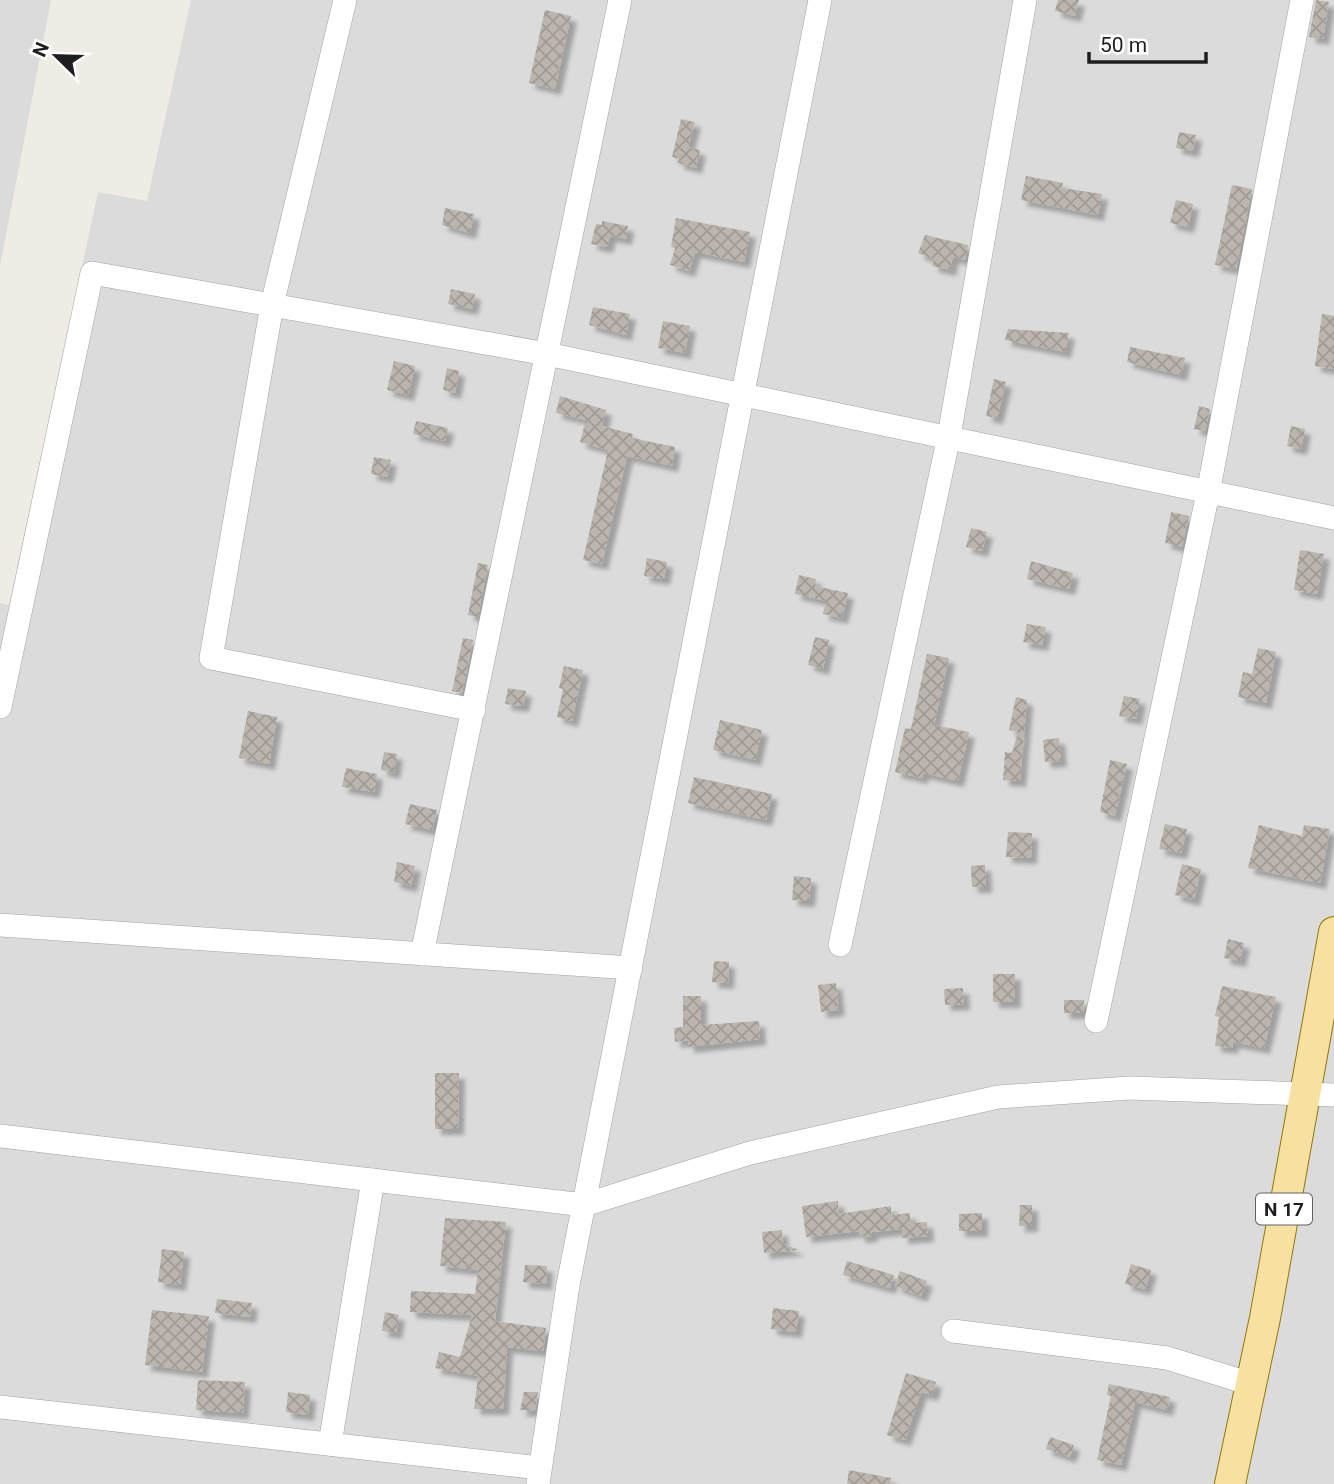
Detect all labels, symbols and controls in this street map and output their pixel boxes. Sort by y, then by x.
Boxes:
north arrow [21,21,91,91]
scale bar [1089,21,1206,65]
text: 50 m [1100,33,1147,57]
text: N [28,39,54,60]
road number: N 17 [1256,1194,1312,1224]

